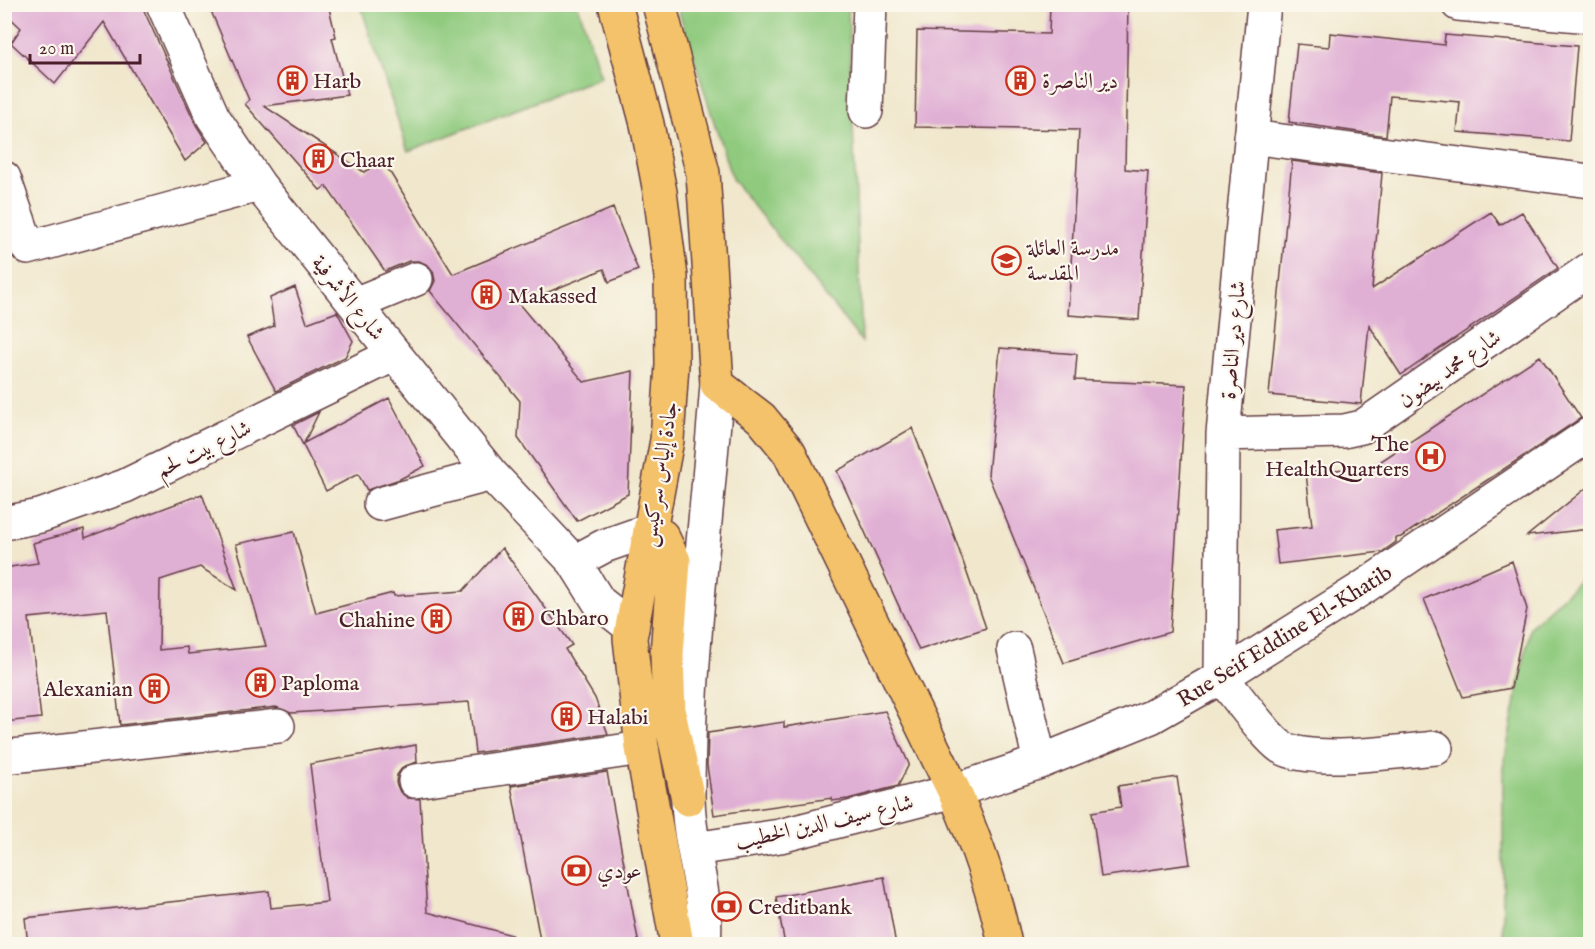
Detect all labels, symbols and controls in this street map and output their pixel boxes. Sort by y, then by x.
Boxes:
scale bar [30,27,140,65]
text: 20 m [39,38,74,61]
building icon: Harb [276,64,308,96]
building icon: دير الناصرة [1005,64,1037,96]
place label: Harb [313,68,361,96]
place label: دير الناصرة [1042,68,1118,96]
building icon: Chaar [303,143,335,175]
place label: Chaar [340,147,395,175]
place label: مدرسة العائلة المقدسة [1026,235,1119,288]
school or university icon: مدرسة العائلة المقدسة [990,244,1022,276]
street label: شارع الأشرفية [302,248,393,349]
building icon: Makassed [471,279,503,311]
street label: شارع دير الناصرة [1215,280,1256,401]
place label: Makassed [508,283,597,311]
street label: شارع محمد بيضون [1393,324,1509,418]
street label: جادة إلياس سركيس [635,400,685,549]
street label: شارع بيت لحم [151,415,259,489]
place label: The HealthQuarters [1265,431,1409,484]
hospital icon: The HealthQuarters [1414,440,1446,472]
street label: Rue Seif Eddine El-Khatib [1173,559,1398,714]
building icon: Chbaro [503,601,535,633]
building icon: Chahine [420,603,452,635]
place label: Chbaro [540,605,609,633]
place label: Chahine [339,607,415,635]
building icon: Paploma [244,666,276,698]
place label: Paploma [281,670,360,698]
building icon: Alexanian [138,672,170,704]
place label: Alexanian [42,676,133,704]
building icon: Halabi [550,700,582,732]
place label: Halabi [587,704,649,732]
street label: شارع سيف الدين الخطيب [732,789,917,860]
bank icon: عودي [560,854,592,886]
place label: عودي [597,858,642,888]
bank icon: Creditbank [711,890,743,922]
place label: Creditbank [748,894,852,922]

